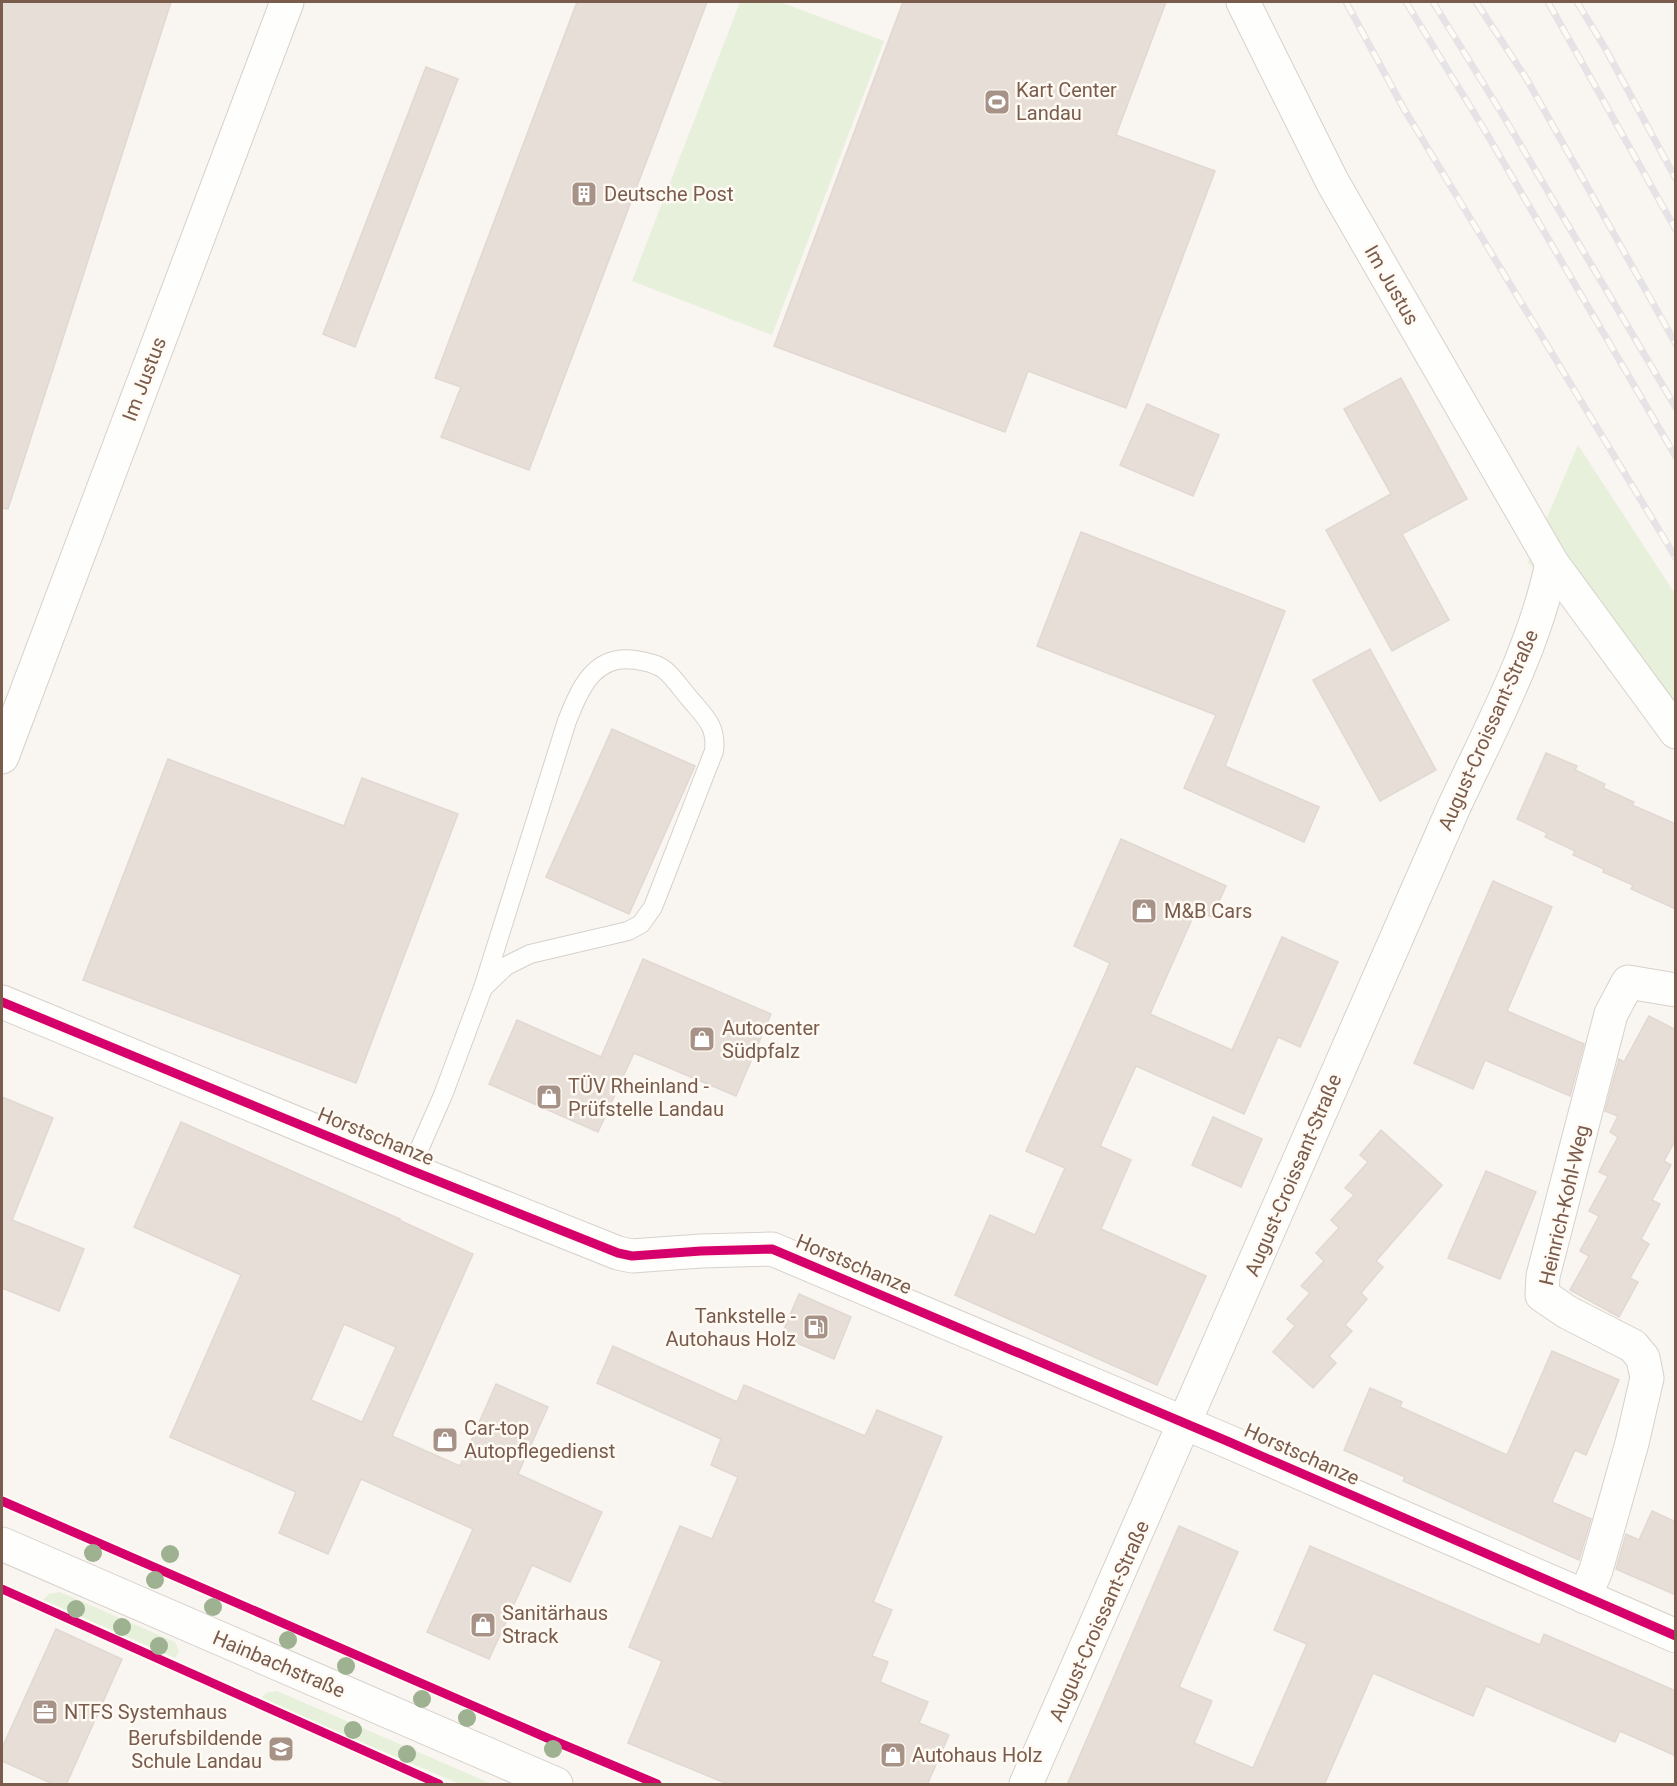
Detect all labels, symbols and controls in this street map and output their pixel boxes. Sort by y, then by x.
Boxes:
place label: Kart Center Landau [1016,78,1117,125]
sports icon: Kart Center Landau [982,87,1012,117]
building icon: Deutsche Post [569,179,599,209]
place label: Deutsche Post [604,182,733,206]
street label: Im Justus [1360,241,1424,329]
street label: Im Justus [117,334,171,424]
street label: August-Croissant-Straße [1433,626,1543,834]
shop icon: M&B Cars [1129,896,1159,926]
place label: M&B Cars [1164,899,1252,923]
place label: Autocenter Südpfalz [722,1016,820,1063]
shop icon: Autocenter Südpfalz [687,1024,717,1054]
street label: August-Croissant-Straße [1239,1070,1347,1280]
place label: TÜV Rheinland - Prüfstelle Landau [568,1074,724,1121]
shop icon: TÜV Rheinland - Prüfstelle Landau [534,1082,564,1112]
street label: Horstschanze [314,1102,438,1170]
street label: Heinrich-Kohl-Weg [1534,1122,1594,1288]
street label: Horstschanze [793,1229,915,1299]
place label: Tankstelle - Autohaus Holz [666,1304,796,1351]
fuel station icon: Tankstelle - Autohaus Holz [801,1312,831,1342]
place label: Car-top Autopflegedienst [464,1416,615,1463]
street label: Horstschanze [1241,1418,1363,1490]
shop icon: Car-top Autopflegedienst [430,1425,460,1455]
street label: August-Croissant-Straße [1044,1517,1154,1725]
place label: Sanitärhaus Strack [502,1601,608,1648]
shop icon: Sanitärhaus Strack [468,1610,498,1640]
street label: Hainbachstraße [209,1625,349,1703]
office icon: NTFS Systemhaus [30,1697,60,1727]
place label: NTFS Systemhaus [64,1700,227,1724]
place label: Berufsbildende Schule Landau [128,1726,262,1773]
school or university icon: Berufsbildende Schule Landau [266,1734,296,1764]
shop icon: Autohaus Holz [878,1740,908,1770]
place label: Autohaus Holz [912,1743,1042,1767]

